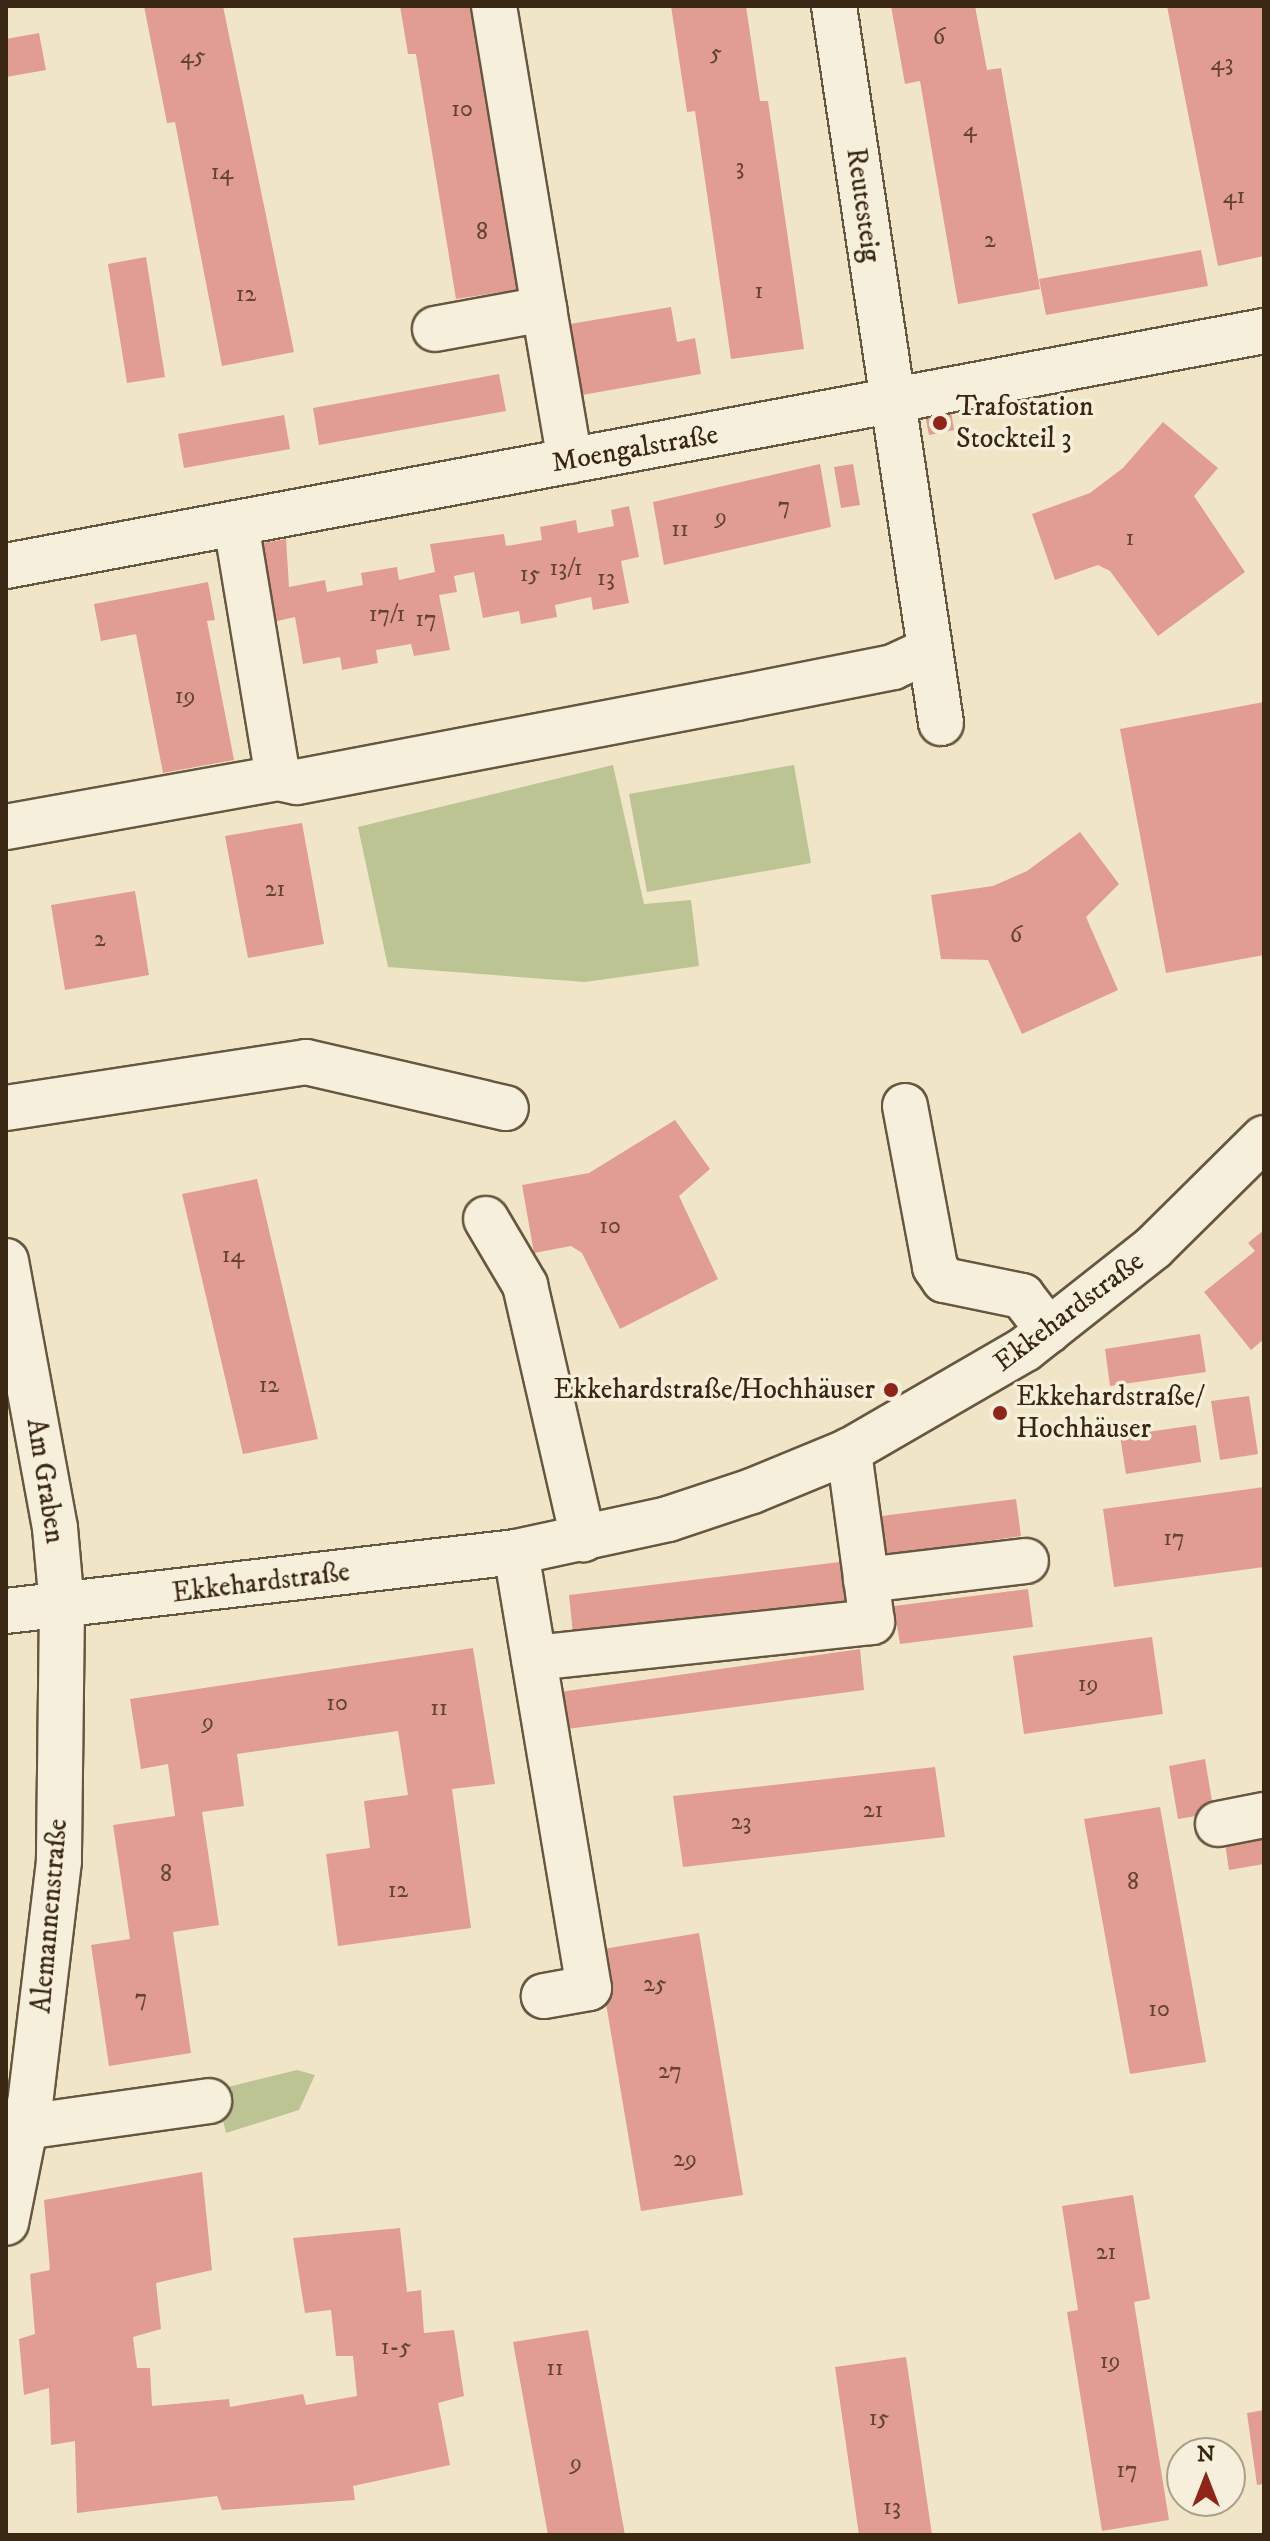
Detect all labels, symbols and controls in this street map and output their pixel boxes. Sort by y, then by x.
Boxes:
house number: 6 [933,24,945,52]
house number: 5 [710,40,722,68]
house number: 45 [180,43,206,71]
house number: 43 [1211,50,1233,78]
house number: 10 [451,96,473,124]
house number: 4 [963,116,977,144]
street label: Reutesteig [838,146,888,264]
house number: 3 [736,154,744,182]
house number: 14 [211,159,233,187]
house number: 41 [1223,183,1245,211]
house number: 8 [476,219,488,247]
house number: 2 [984,227,996,255]
house number: 1 [755,278,763,306]
house number: 12 [236,281,256,309]
place label: Trafostation Stockteil 3 [956,390,1094,456]
marker: Trafostation Stockteil 3 [931,414,949,432]
street label: Moengalstraße [549,418,721,480]
house number: 7 [778,493,790,521]
house number: 9 [715,504,727,532]
house number: 11 [671,516,689,544]
house number: 1 [1126,525,1134,553]
house number: 13/1 [549,555,583,583]
house number: 15 [520,561,540,589]
house number: 13 [597,565,615,593]
house number: 17/1 [369,601,405,629]
house number: 17 [415,606,437,634]
house number: 19 [175,683,195,711]
house number: 21 [265,876,285,904]
house number: 6 [1010,922,1022,950]
house number: 2 [94,926,106,954]
house number: 10 [599,1213,621,1241]
house number: 14 [222,1242,244,1270]
street label: Ekkehardstraße [987,1245,1151,1379]
house number: 12 [259,1372,279,1400]
place label: Ekkehardstraße/Hochhäuser [554,1373,875,1407]
place label: Ekkehardstraße/ Hochhäuser [1016,1380,1203,1446]
marker: Ekkehardstraße/Hochhäuser [882,1381,900,1399]
marker: Ekkehardstraße/ Hochhäuser [991,1404,1009,1422]
street label: Am Graben [19,1416,71,1546]
house number: 17 [1163,1525,1185,1553]
street label: Ekkehardstraße [170,1555,352,1611]
house number: 19 [1078,1671,1098,1699]
house number: 10 [326,1690,348,1718]
house number: 11 [430,1695,448,1723]
house number: 9 [202,1709,214,1737]
house number: 21 [863,1797,883,1825]
house number: 23 [731,1809,751,1837]
street label: Alemannenstraße [25,1817,75,2015]
house number: 8 [160,1861,172,1889]
house number: 8 [1127,1869,1139,1897]
house number: 12 [388,1877,408,1905]
house number: 25 [643,1971,667,1999]
house number: 7 [135,1985,147,2013]
house number: 10 [1148,1996,1170,2024]
house number: 27 [658,2058,682,2086]
house number: 29 [673,2146,697,2174]
house number: 21 [1096,2239,1116,2267]
house number: 1-5 [381,2334,411,2362]
house number: 19 [1100,2348,1120,2376]
house number: 11 [546,2355,564,2383]
house number: 15 [869,2405,889,2433]
north arrow [1166,2437,1246,2517]
text: N [1197,2441,1215,2468]
house number: 9 [570,2450,582,2478]
house number: 17 [1116,2457,1138,2485]
house number: 13 [883,2494,901,2522]

